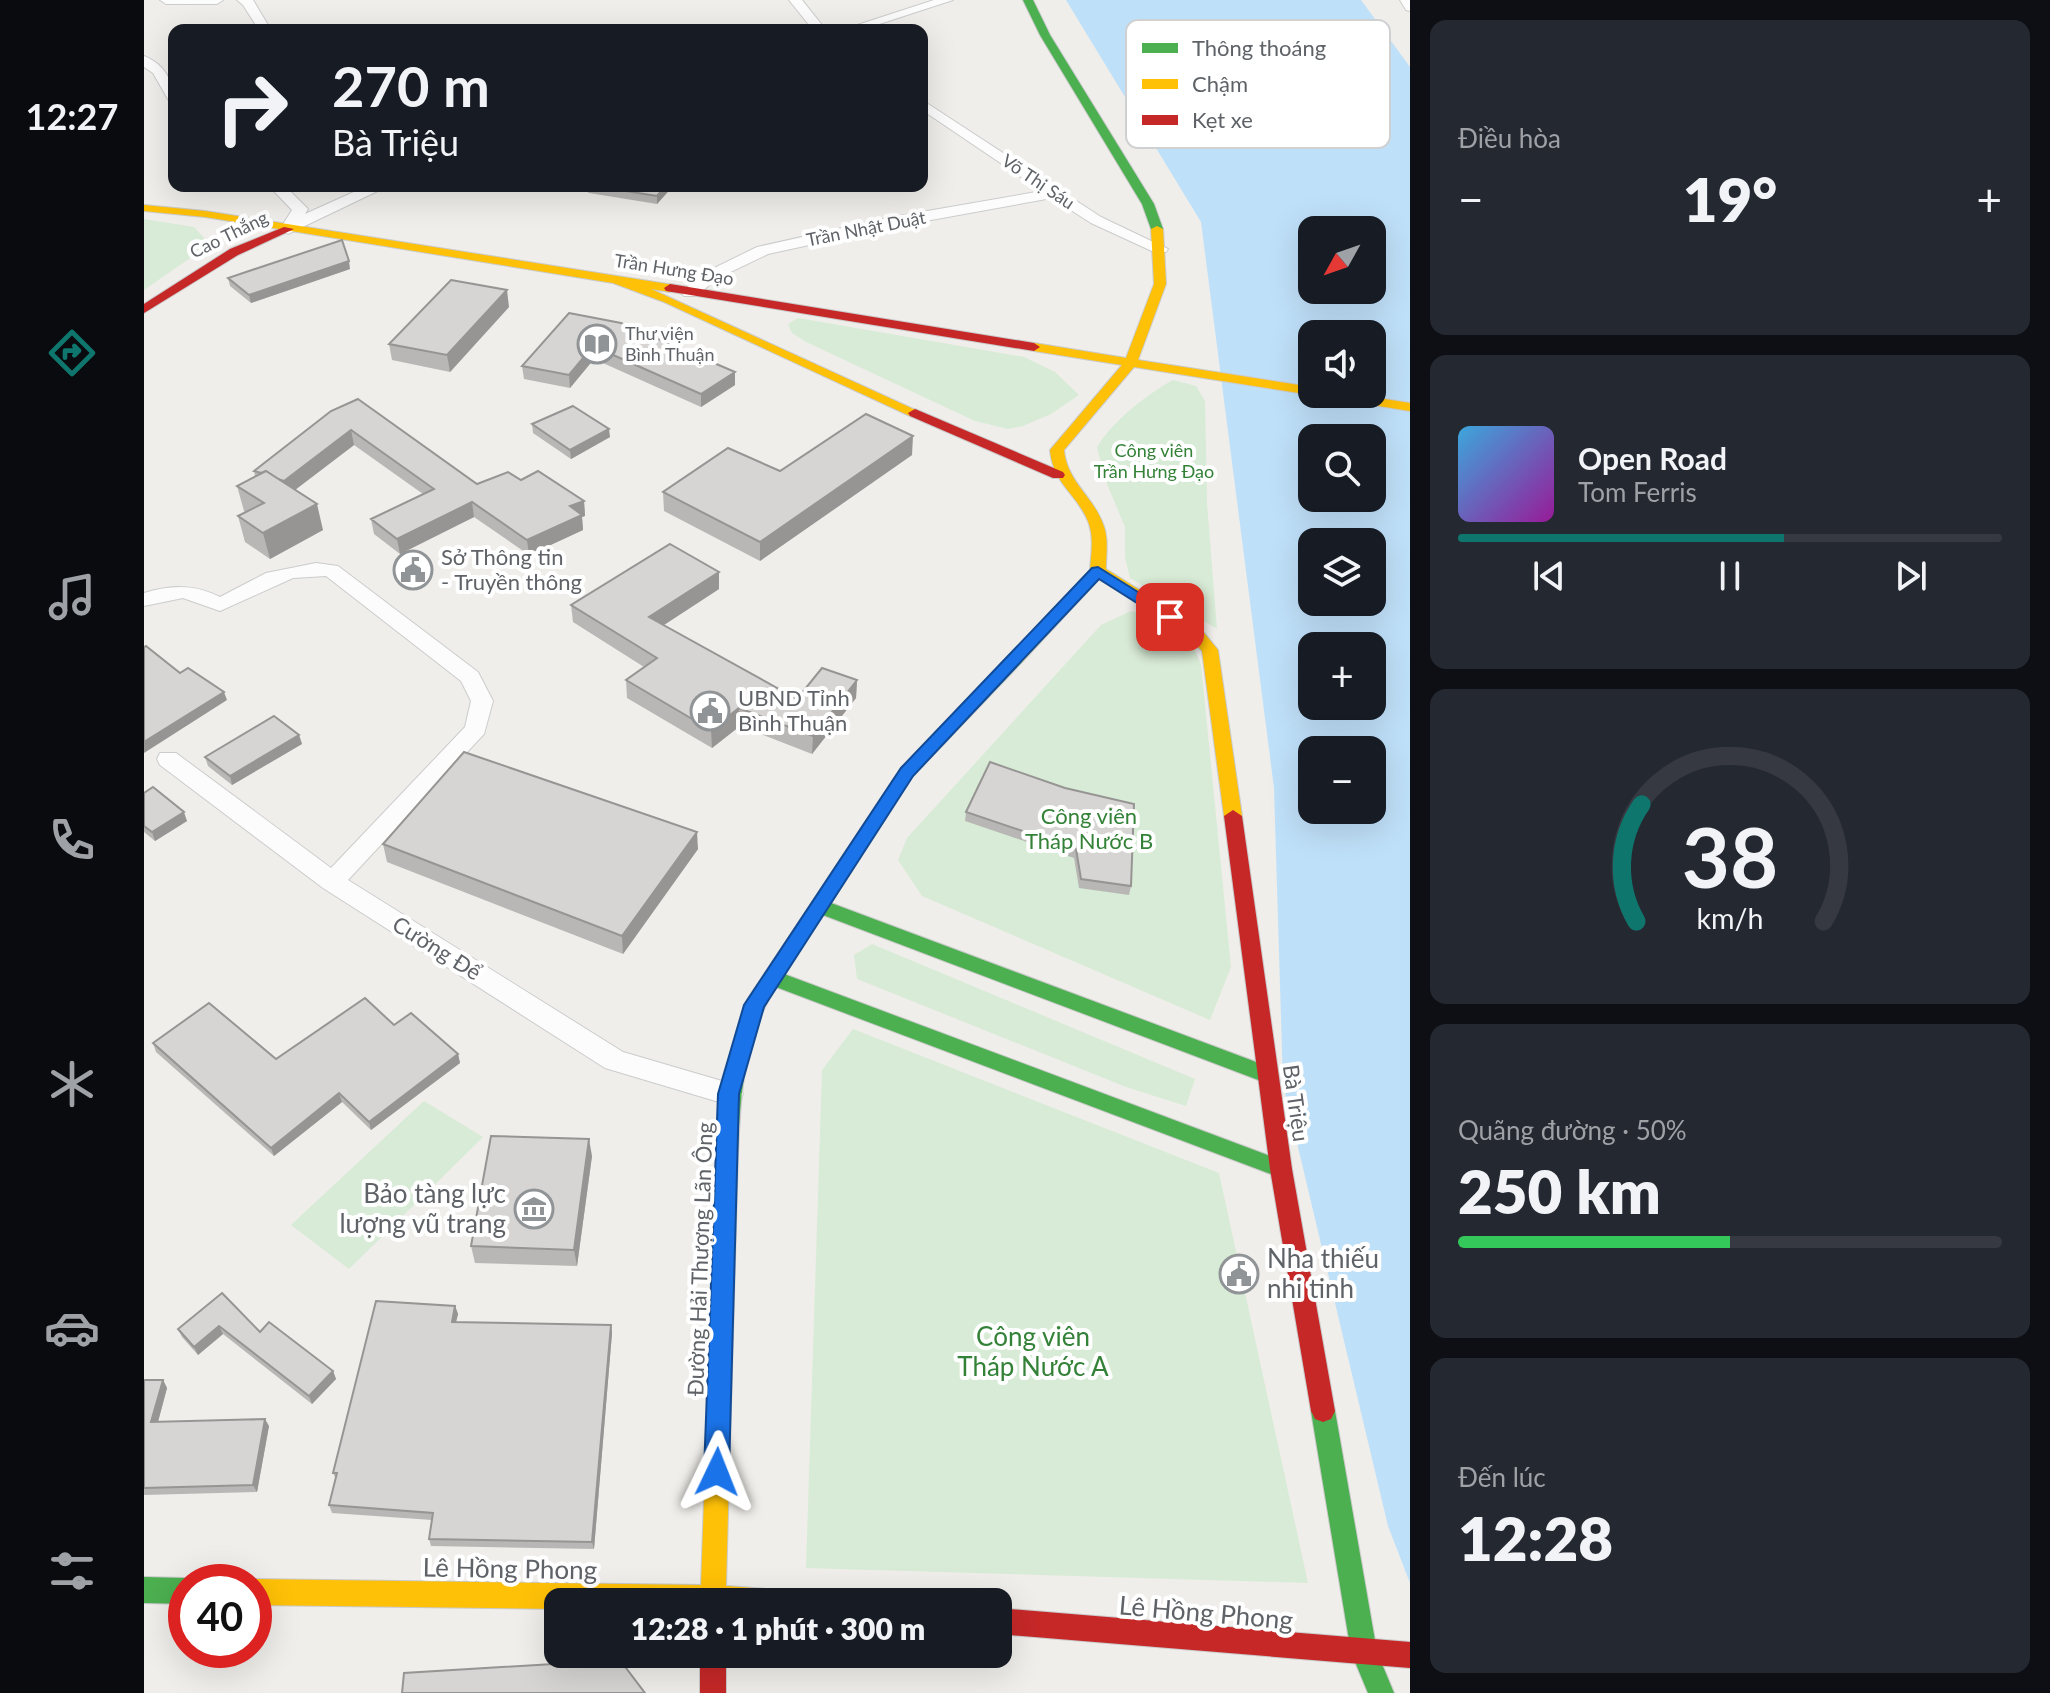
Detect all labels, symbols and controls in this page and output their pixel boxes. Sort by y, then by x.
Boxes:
legend [1126,20,1390,148]
text: Thông thoáng [1192,34,1326,61]
text: 270 m [332,52,490,119]
icon: right [200,56,304,160]
text: Chậm [1192,70,1248,97]
text: 12:27 [26,94,118,138]
text: Kẹt xe [1192,106,1253,133]
text: Bà Triệu [332,120,459,164]
text: Điều hòa [1458,122,1561,154]
street label: Võ Thị Sáu [998,149,1079,214]
text: 19° [1683,163,1777,235]
text: − [1458,173,1484,225]
text: + [1976,173,2002,225]
street label: Cao Thắng [186,206,271,262]
street label: Trần Nhật Duật [804,206,928,250]
north arrow [1298,216,1386,304]
map controls [1298,216,1386,824]
street label: Trần Hưng Đạo [613,249,735,289]
button: sound [1298,320,1386,408]
place label: Thư viện Bình Thuận [625,322,714,365]
library icon: Thư viện Bình Thuận [576,323,618,365]
icon: directions [44,325,100,381]
button: search [1298,424,1386,512]
park label: Công viên Trần Hưng Đạo [1094,439,1214,482]
text: Open Road [1578,440,1727,476]
text: Tom Ferris [1578,476,1697,508]
button: layers [1298,528,1386,616]
place label: Sở Thông tin - Truyền thông [441,543,582,595]
public building icon: Sở Thông tin - Truyền thông [392,549,434,591]
icon: previous [1527,554,1571,598]
icon: pause [1708,554,1752,598]
icon: next [1889,554,1933,598]
icon: music [44,569,100,625]
pin [1136,583,1204,651]
icon: arrive [1148,595,1192,639]
button: + [1298,632,1386,720]
place label: UBND Tỉnh Bình Thuận [738,684,850,736]
public building icon: UBND Tỉnh Bình Thuận [689,690,731,732]
button: − [1298,736,1386,824]
park label: Công viên Tháp Nước B [1025,802,1153,854]
text: 38 [1682,806,1778,906]
icon: phone [44,812,100,868]
text: km/h [1697,902,1763,936]
street label: Cường Để [388,910,487,986]
icon: climate [44,1056,100,1112]
street label: Bà Triệu [1278,1063,1315,1143]
text: Quãng đường · 50% [1458,1114,1687,1146]
street label: Đường Hải Thượng Lãn Ông [681,1122,718,1396]
text: 250 km [1458,1155,1661,1227]
place label: Bảo tàng lực lượng vũ trang [339,1177,506,1239]
museum icon: Bảo tàng lực lượng vũ trang [513,1188,555,1230]
place label: Nha thiếu nhi tinh [1267,1242,1379,1304]
public building icon: Nha thiếu nhi tinh [1218,1253,1260,1295]
icon: car [44,1300,100,1356]
park label: Công viên Tháp Nước A [957,1320,1109,1382]
position arrow [675,1430,759,1514]
text: Đến lúc [1458,1461,1546,1493]
text: 12:28 [1458,1502,1613,1574]
icon: filters [44,1543,100,1599]
street label: Lê Hồng Phong [423,1550,598,1586]
speed limit sign: 40 [168,1564,272,1668]
street label: Lê Hồng Phong [1118,1588,1294,1636]
text: 12:28 · 1 phút · 300 m [631,1610,925,1646]

